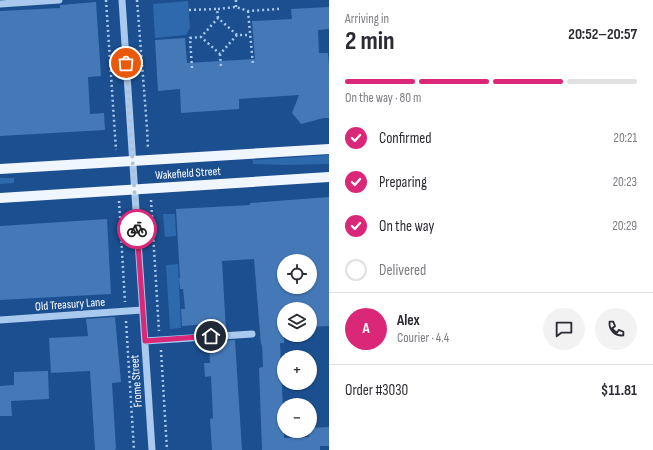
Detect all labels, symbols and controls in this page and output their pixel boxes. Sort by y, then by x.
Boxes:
text: Arriving in [345,11,389,27]
text: 20:52–20:57 [568,25,637,44]
text: 2 min [345,26,395,57]
pin [109,46,143,80]
icon: bag [115,52,137,74]
text: On the way · 80 m [345,90,421,106]
icon: check [345,127,367,149]
text: Confirmed [379,129,432,148]
text: 20:21 [614,130,637,146]
street label: Wakefield Street [155,164,222,183]
icon: check [345,171,367,193]
text: Preparing [379,173,427,192]
text: 20:23 [613,174,637,190]
courier [117,209,157,249]
icon: check [345,215,367,237]
text: On the way [379,217,434,236]
icon: bike [126,218,148,240]
text: 20:29 [612,218,637,234]
map controls [277,254,317,438]
button: locate [277,254,317,294]
text: Delivered [379,261,426,280]
street label: Old Treasury Lane [35,295,106,314]
button: layers [277,302,317,342]
button: chat [543,308,585,350]
button: phone [595,308,637,350]
text: Alex [397,311,420,330]
pin [194,319,228,353]
text: A [362,319,370,338]
icon: home [200,325,222,347]
text: Courier · 4.4 [397,330,449,346]
button: + [277,350,317,390]
street label: Frome Street [127,354,146,408]
text: Order #3030 [345,381,408,400]
text: $11.81 [601,381,637,400]
button: − [277,398,317,438]

